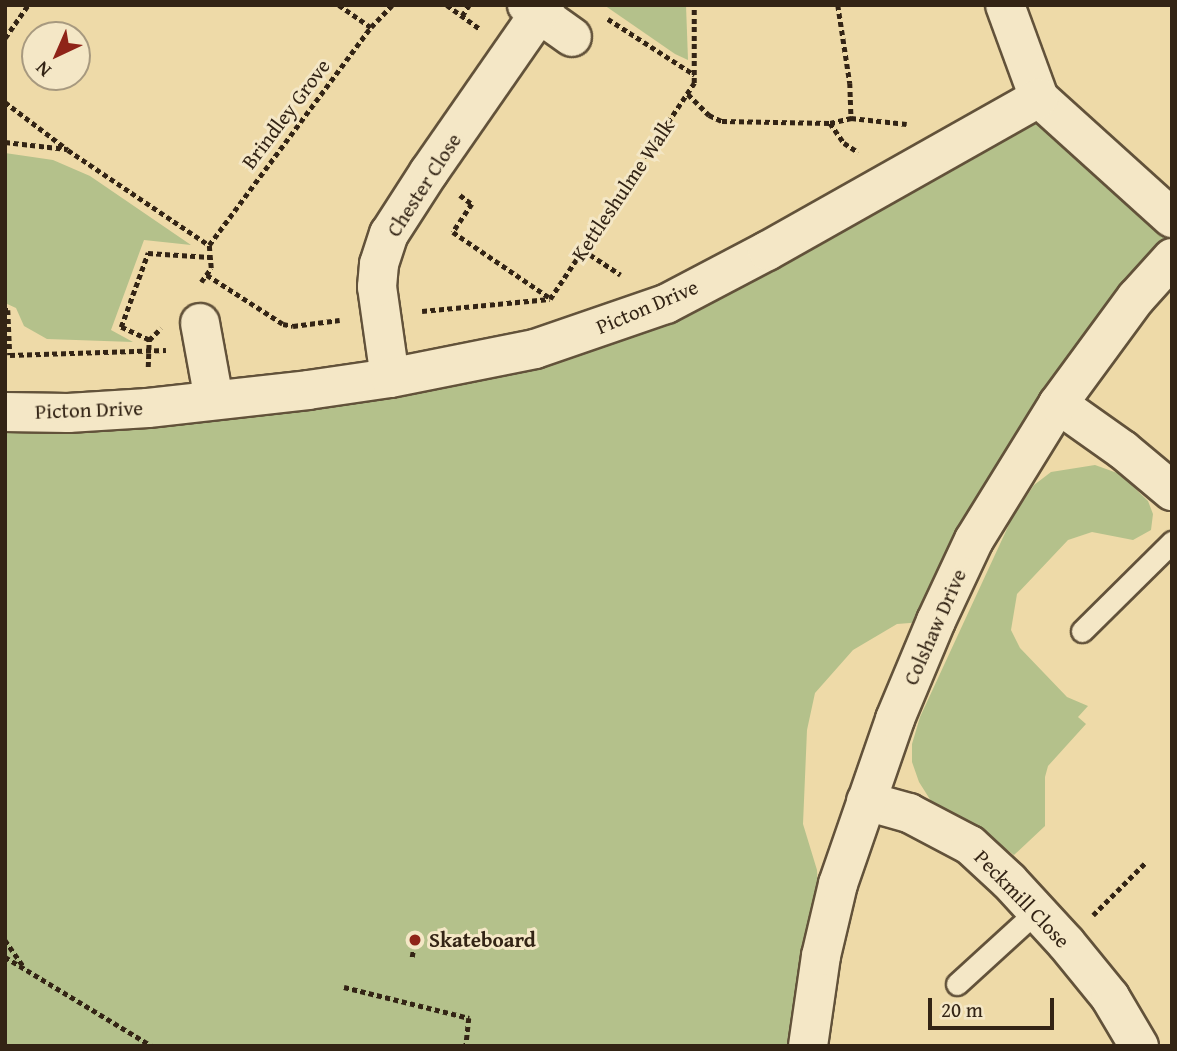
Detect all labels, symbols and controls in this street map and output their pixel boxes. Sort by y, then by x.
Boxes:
north arrow [21,21,91,91]
street label: Brindley Grove [236,54,336,174]
text: N [29,55,57,84]
street label: Kettleshulme Walk [566,114,680,266]
street label: Chester Close [381,129,467,241]
street label: Picton Drive [592,274,702,340]
street label: Picton Drive [35,396,143,424]
street label: Colshaw Drive [898,565,972,689]
street label: Peckmill Close [969,845,1075,953]
place label: Skateboard [429,927,536,953]
marker: Skateboard [407,932,423,948]
scale bar [932,984,1058,1028]
text: 20 m [941,994,983,1025]

